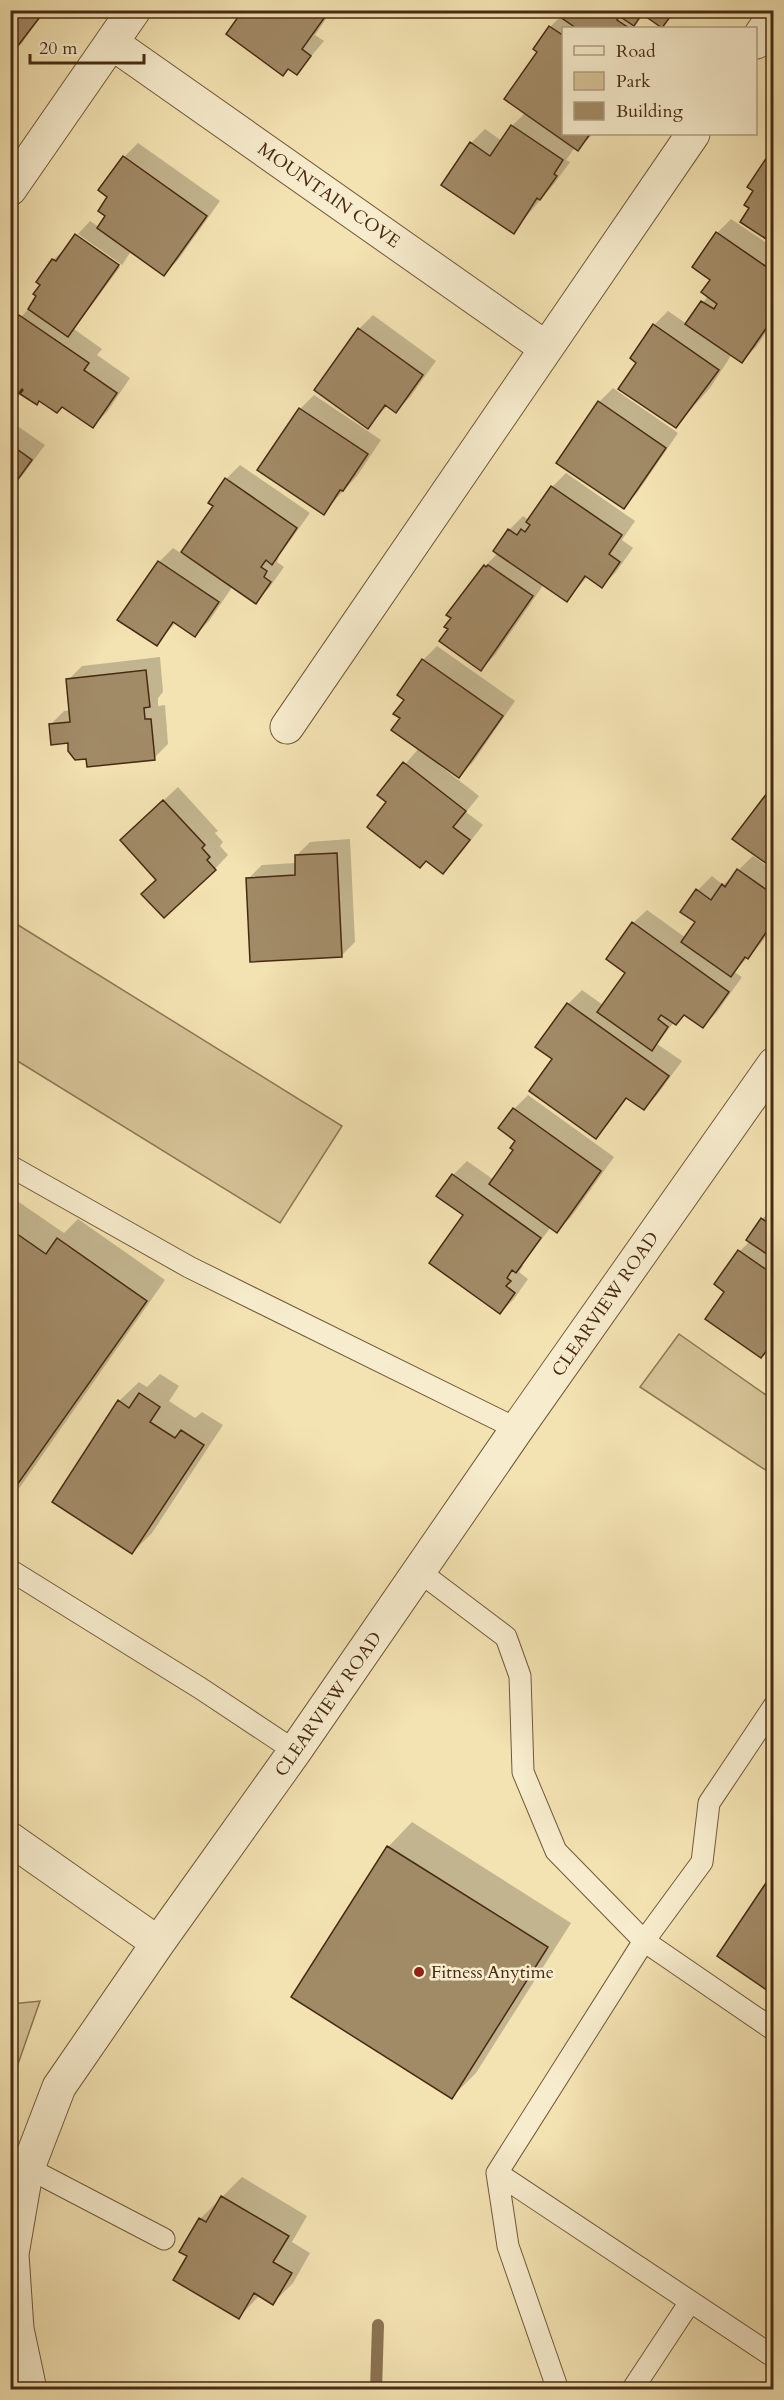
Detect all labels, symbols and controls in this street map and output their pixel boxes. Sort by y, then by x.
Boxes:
scale bar [30,27,144,65]
legend [562,27,757,135]
text: 20 m [39,36,78,61]
text: Road [616,39,656,64]
text: Park [616,69,651,94]
text: Building [616,99,684,124]
street label: MOUNTAIN COVE [253,137,405,254]
street label: CLEARVIEW ROAD [546,1227,665,1382]
street label: CLEARVIEW ROAD [269,1627,388,1782]
place label: Fitness Anytime [431,1960,554,1985]
marker: Fitness Anytime [412,1965,426,1979]

